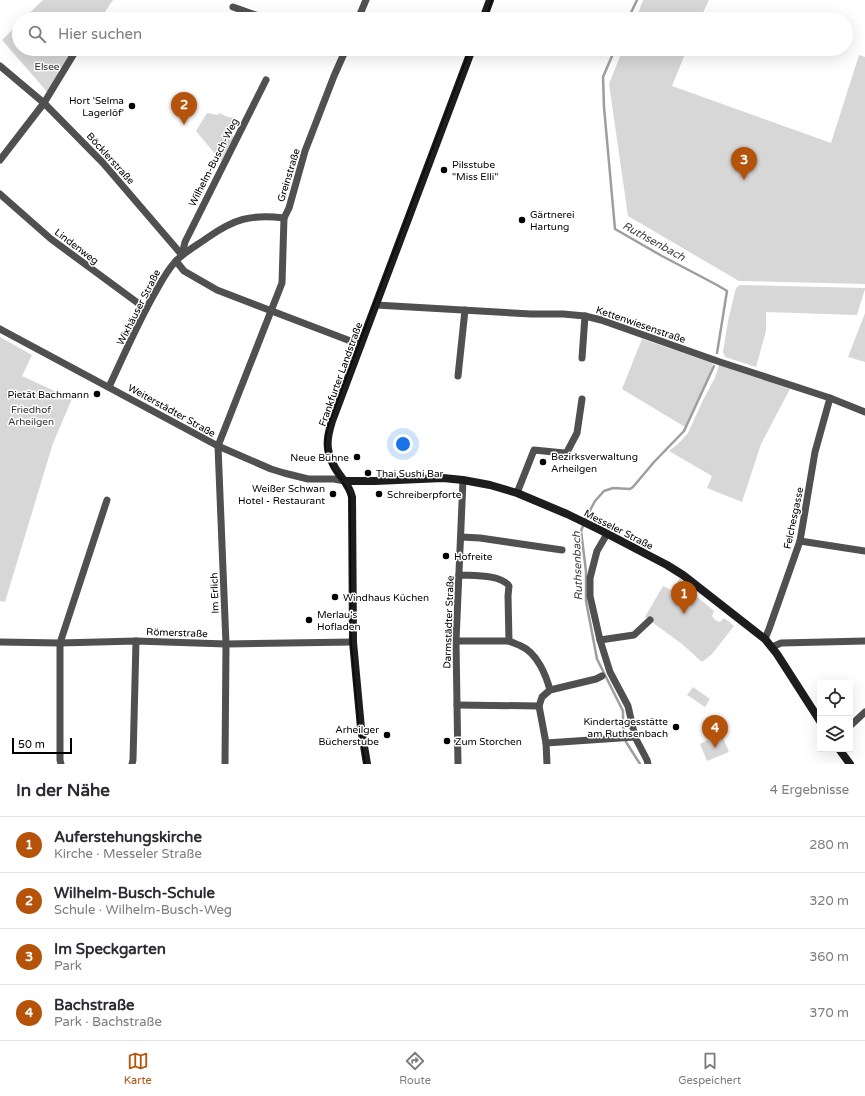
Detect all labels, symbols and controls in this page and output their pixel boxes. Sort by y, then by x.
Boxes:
search box [12,12,853,56]
icon: search [26,23,48,45]
text: Hier suchen [58,25,142,43]
park label: Elsee [35,61,60,73]
pin: 2 [171,92,197,125]
place label: Hort 'Selma Lagerlöf' [69,95,124,119]
marker: Hort 'Selma Lagerlöf' [127,101,137,111]
street label: Wilhelm-Busch-Weg [186,116,241,209]
street label: Böcklerstraße [84,130,137,187]
street label: Greinstraße [275,147,303,203]
pin: 3 [731,147,757,180]
place label: Pilsstube "Miss Elli" [452,159,498,183]
marker: Pilsstube "Miss Elli" [439,165,449,175]
place label: Gärtnerei Hartung [530,209,574,233]
marker: Gärtnerei Hartung [517,215,527,225]
water label: Ruthsenbach [620,219,687,264]
street label: Lindenweg [52,226,101,267]
street label: Wixhäuser Straße [115,267,163,347]
street label: Kettenwiesenstraße [594,304,687,346]
street label: Frankfurter Landstraße [317,320,365,428]
street label: Weiterstädter Straße [126,382,218,440]
place label: Pietät Bachmann [8,389,89,401]
marker: Pietät Bachmann [92,389,102,399]
park label: Friedhof Arheilgen [8,404,54,428]
your location [393,434,413,454]
place label: Bezirksverwaltung Arheilgen [551,451,638,475]
place label: Neue Bühne [290,452,349,464]
marker: Neue Bühne [352,452,362,462]
marker: Bezirksverwaltung Arheilgen [538,457,548,467]
marker: Thai Sushi Bar [363,468,373,478]
place label: Thai Sushi Bar [376,468,444,480]
place label: Weißer Schwan Hotel - Restaurant [238,483,325,507]
street label: Felchesgasse [782,486,806,550]
marker: Weißer Schwan Hotel - Restaurant [328,489,338,499]
marker: Schreiberpforte [374,489,384,499]
place label: Schreiberpforte [387,489,462,501]
street label: Messeler Straße [582,507,655,553]
water label: Ruthsenbach [570,531,585,601]
marker: Hofreite [441,551,451,561]
place label: Hofreite [454,551,493,563]
street label: Im Erlich [208,572,222,614]
street label: Darmstädter Straße [441,575,457,669]
pin: 1 [671,581,697,614]
marker: Windhaus Küchen [330,592,340,602]
place label: Windhaus Küchen [343,592,429,604]
place label: Merlau's Hofladen [317,609,360,633]
marker: Merlau's Hofladen [304,615,314,625]
street label: Römerstraße [146,626,208,640]
map controls [817,680,853,752]
button: locate [817,680,853,716]
pin: 4 [702,715,728,748]
place label: Kindertagesstätte am Ruthsenbach [583,716,668,740]
button: layers [817,716,853,752]
marker: Kindertagesstätte am Ruthsenbach [671,722,681,732]
place label: Arheilger Bücherstube [319,724,379,748]
marker: Arheilger Bücherstube [382,730,392,740]
scale bar [12,736,72,755]
marker: Zum Storchen [442,736,452,746]
place label: Zum Storchen [455,736,522,748]
text: 50 m [18,738,45,751]
text: In der Nähe [16,780,110,801]
text: 4 Ergebnisse [770,782,849,798]
text: Auferstehungskirche [54,828,202,846]
text: 1 [25,837,33,853]
text: 280 m [809,837,849,853]
text: Kirche · Messeler Straße [54,846,202,862]
text: Wilhelm-Busch-Schule [54,884,215,902]
text: 2 [25,893,33,909]
text: 320 m [809,893,849,909]
text: Schule · Wilhelm-Busch-Weg [54,902,232,918]
text: Im Speckgarten [54,940,166,958]
text: 3 [25,949,33,965]
text: 360 m [809,949,849,965]
text: Park [54,958,82,974]
text: Bachstraße [54,996,135,1014]
text: 4 [25,1005,33,1021]
text: 370 m [809,1005,849,1021]
text: Park · Bachstraße [54,1014,162,1030]
tab: Karte [124,1050,152,1087]
tab: Route [399,1050,431,1087]
tab: Gespeichert [678,1050,741,1087]

